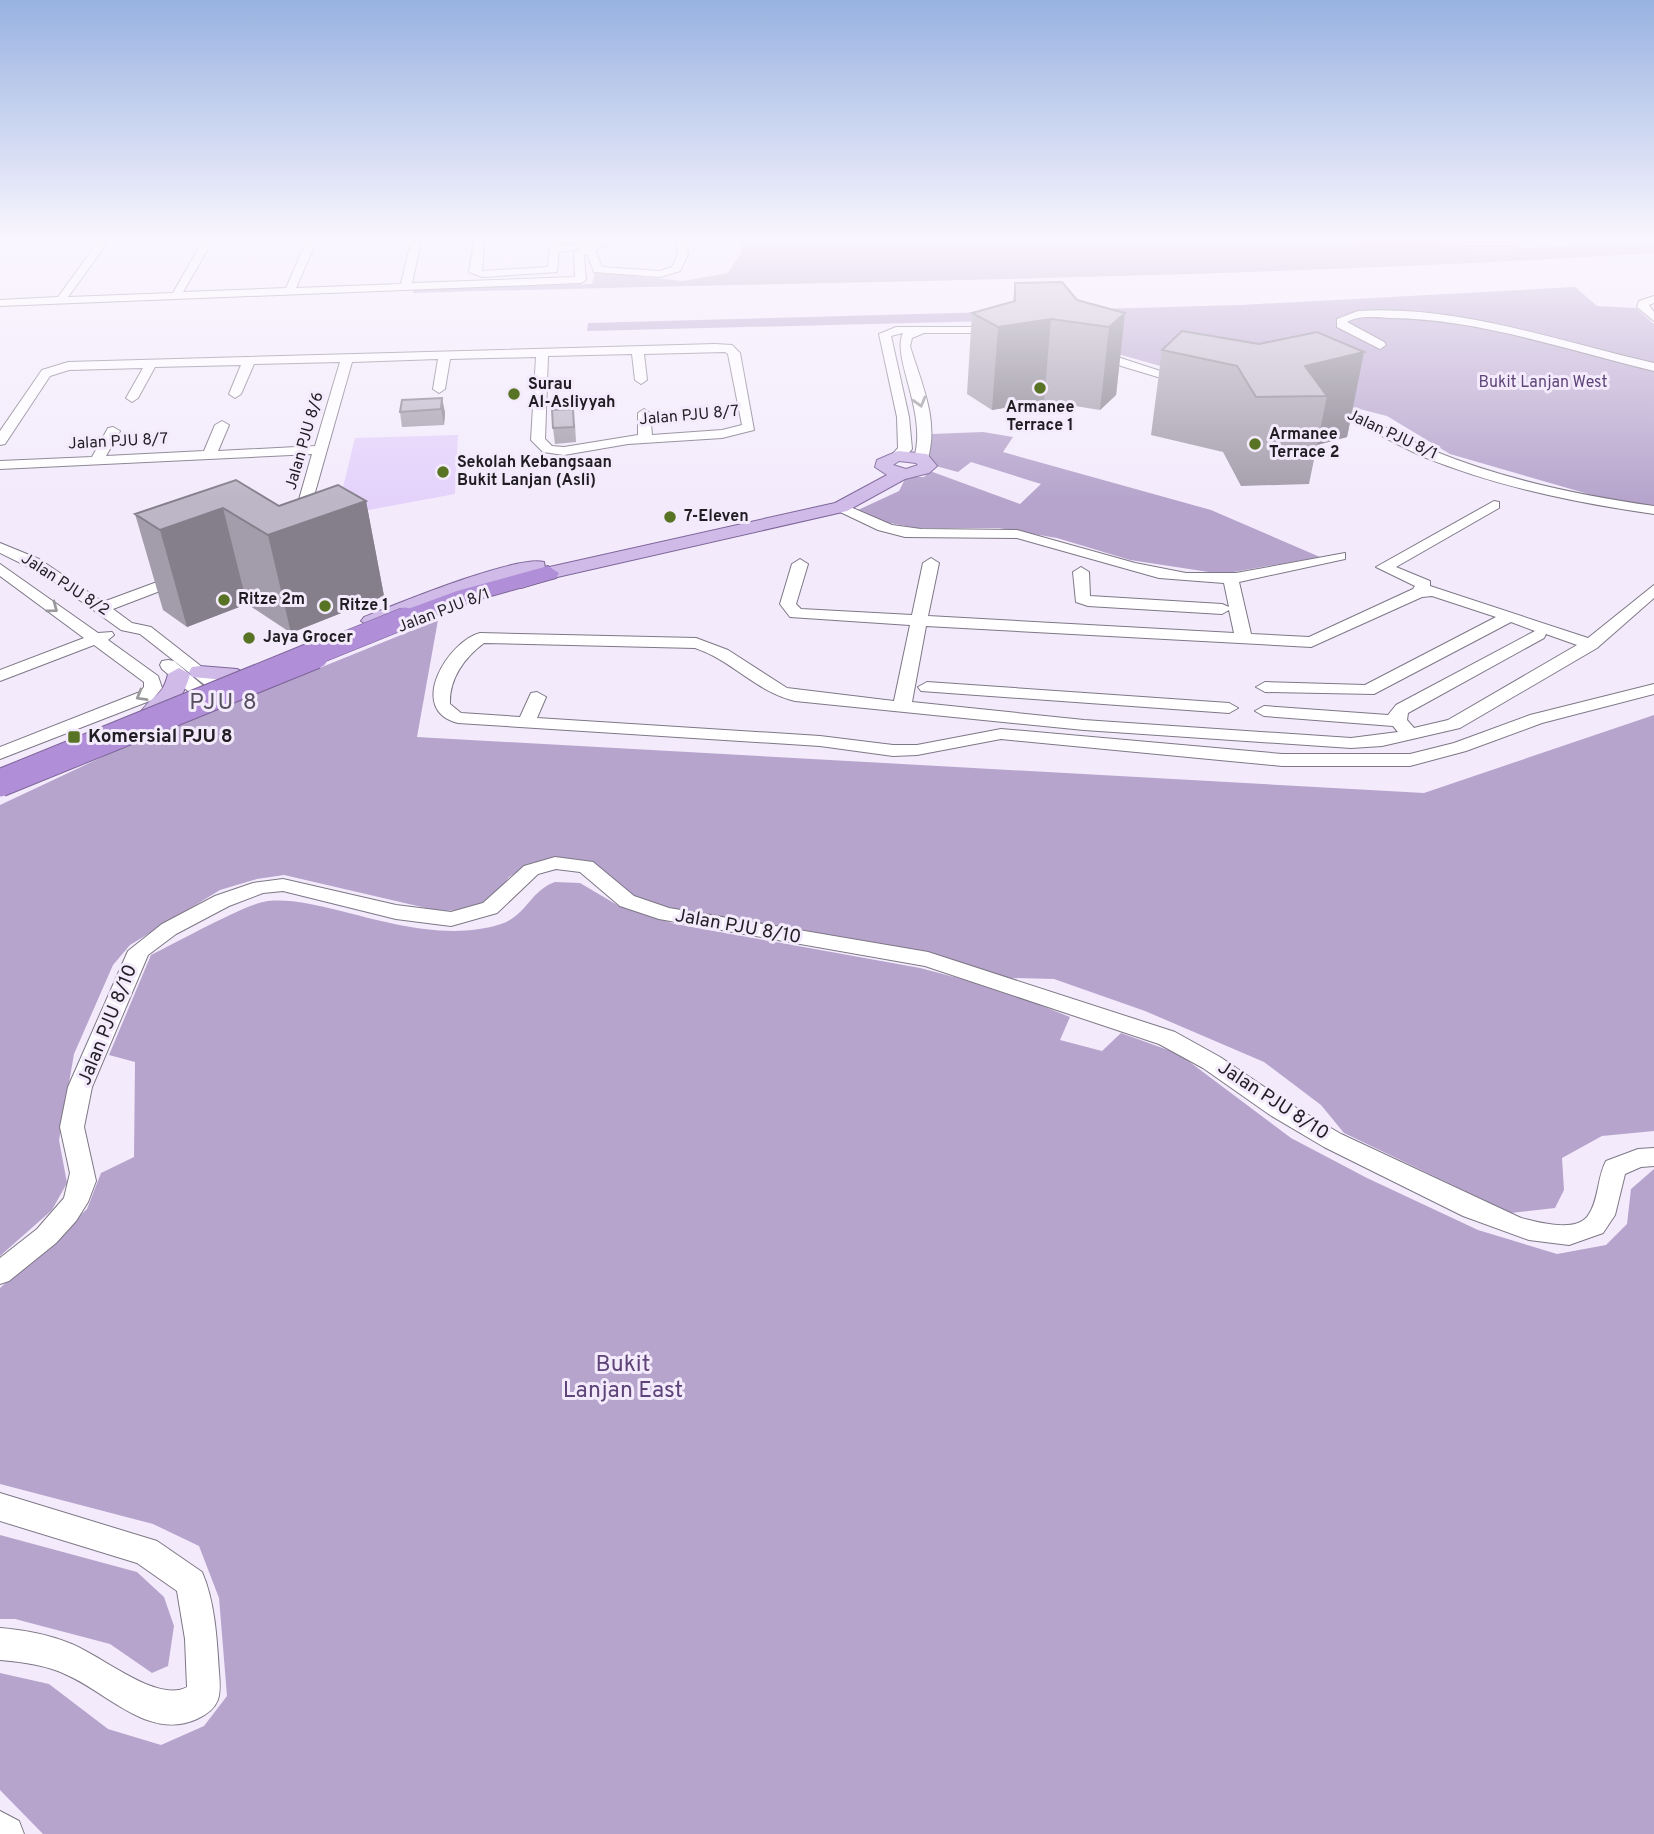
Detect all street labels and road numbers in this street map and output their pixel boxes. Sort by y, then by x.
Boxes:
street label: Jalan PJU 8/6 [281,390,329,492]
street label: Jalan PJU 8/7 [638,402,740,430]
street label: Jalan PJU 8/1 [1344,405,1440,465]
street label: Jalan PJU 8/7 [67,429,169,455]
street label: Jalan PJU 8/2 [17,549,113,621]
street label: Jalan PJU 8/1 [395,584,493,638]
street label: Jalan PJU 8/10 [673,904,803,950]
street label: Jalan PJU 8/10 [73,961,143,1089]
street label: Jalan PJU 8/10 [1213,1056,1333,1146]

